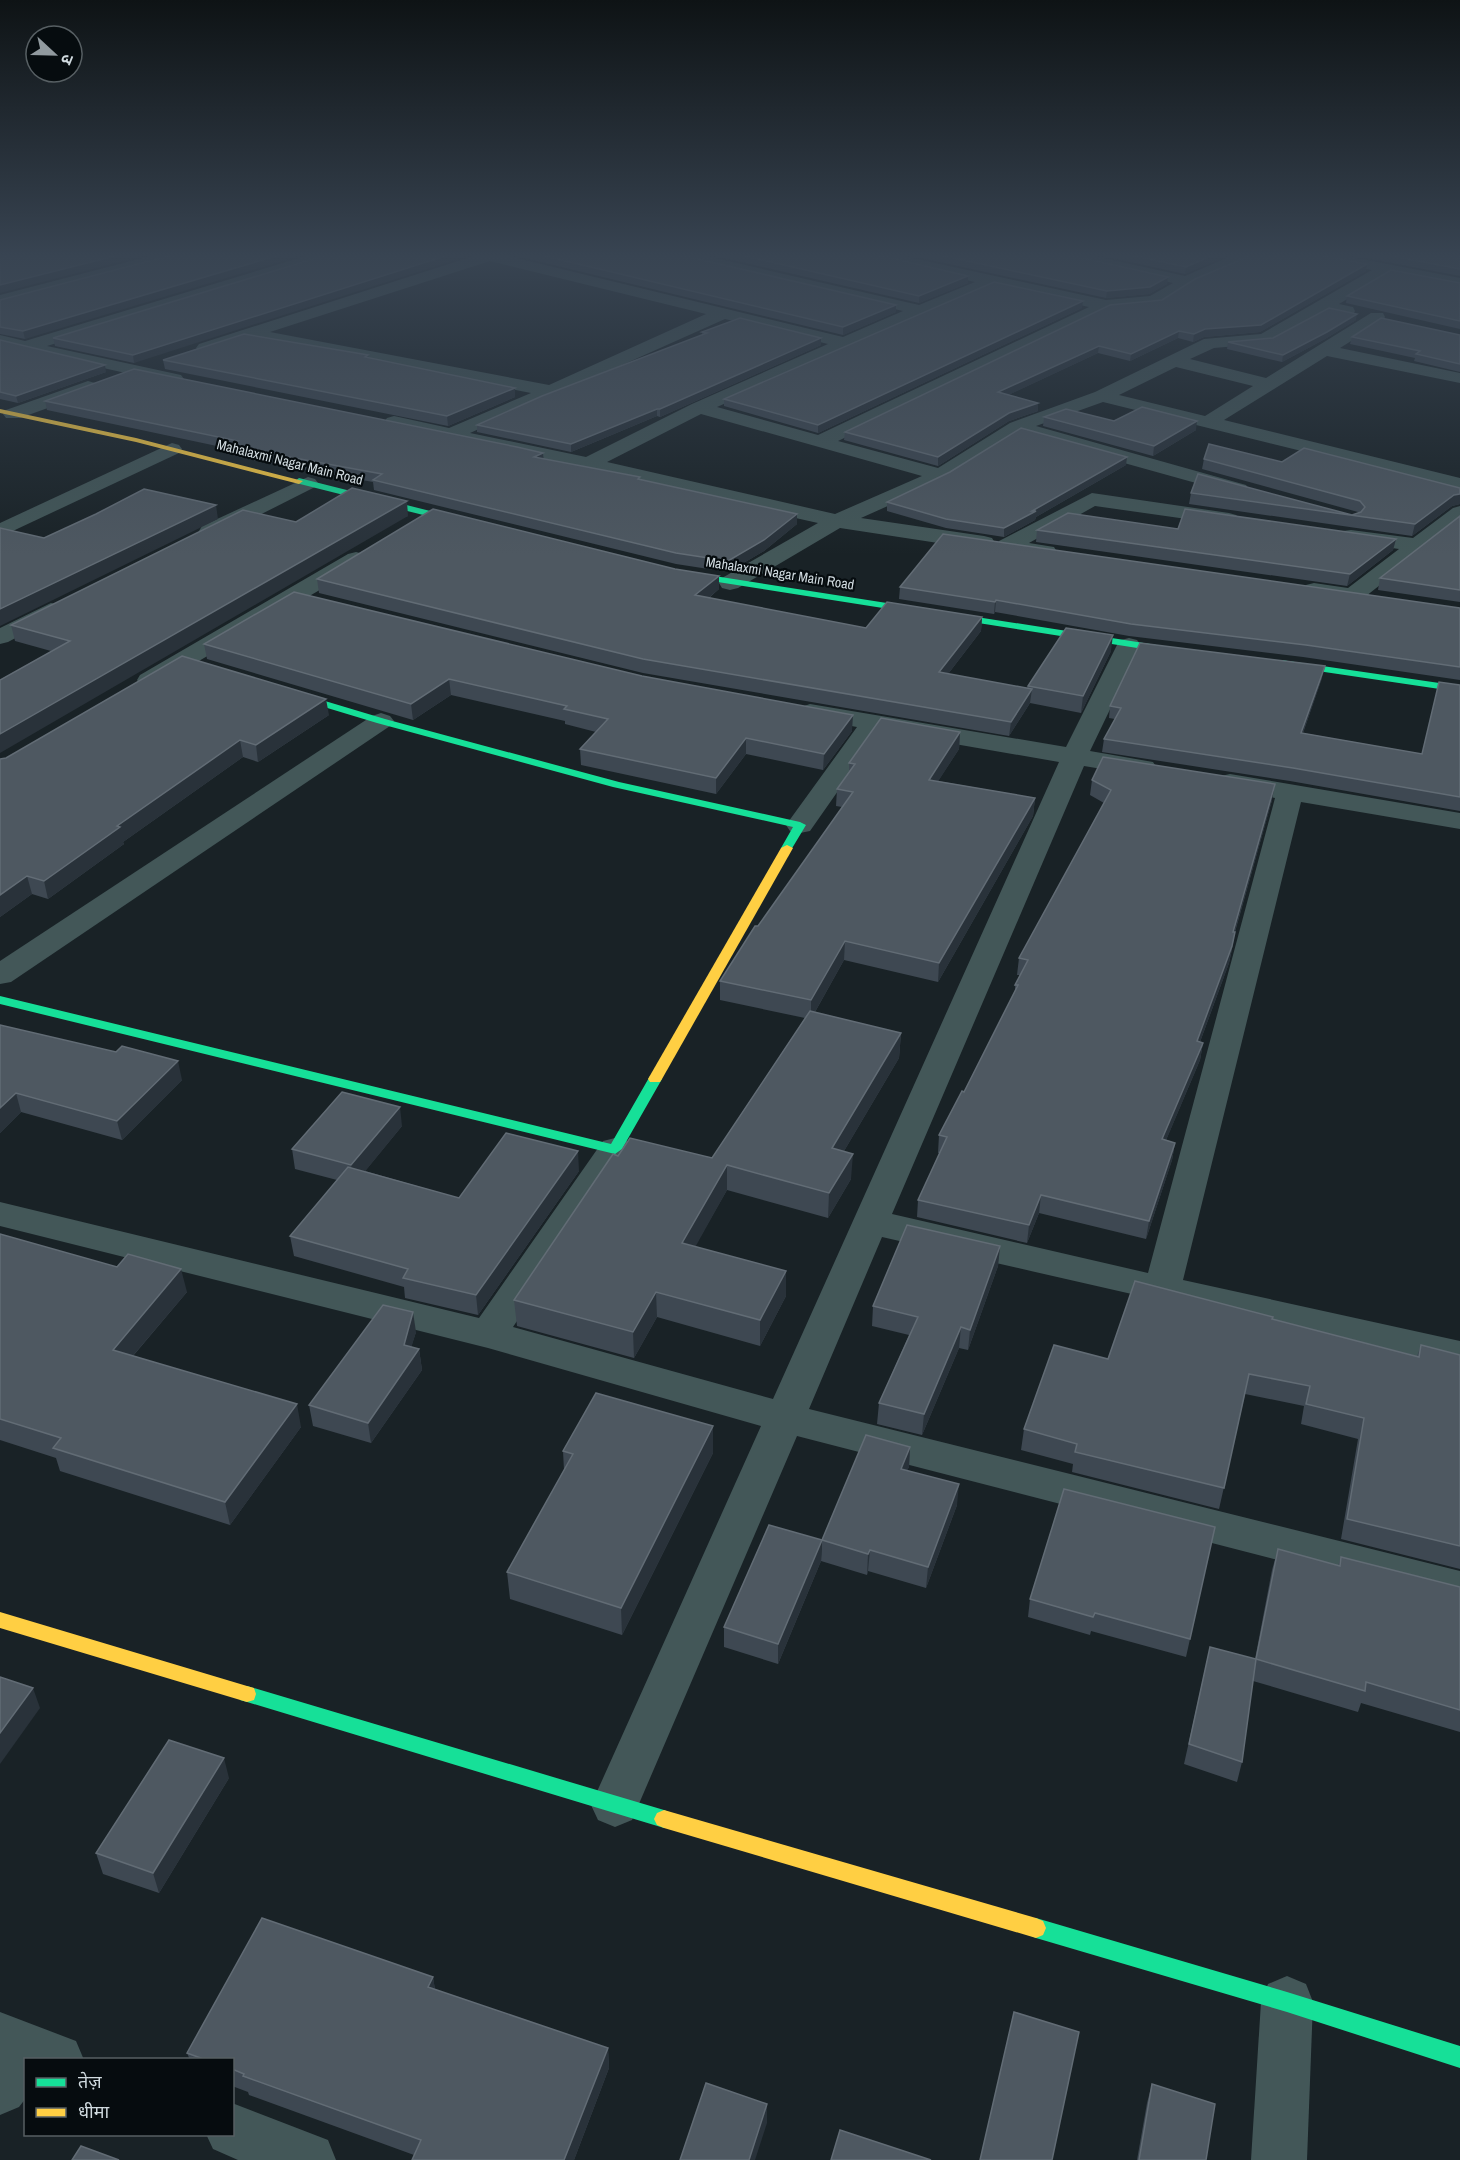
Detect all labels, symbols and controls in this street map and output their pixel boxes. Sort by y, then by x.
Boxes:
north arrow [24,24,84,84]
text: उ [56,51,80,69]
street label: Mahalaxmi Nagar Main Road [215,435,365,489]
street label: Mahalaxmi Nagar Main Road [705,552,855,594]
legend [24,2058,234,2136]
text: तेज़ [78,2069,102,2094]
text: धीमा [78,2099,109,2124]

